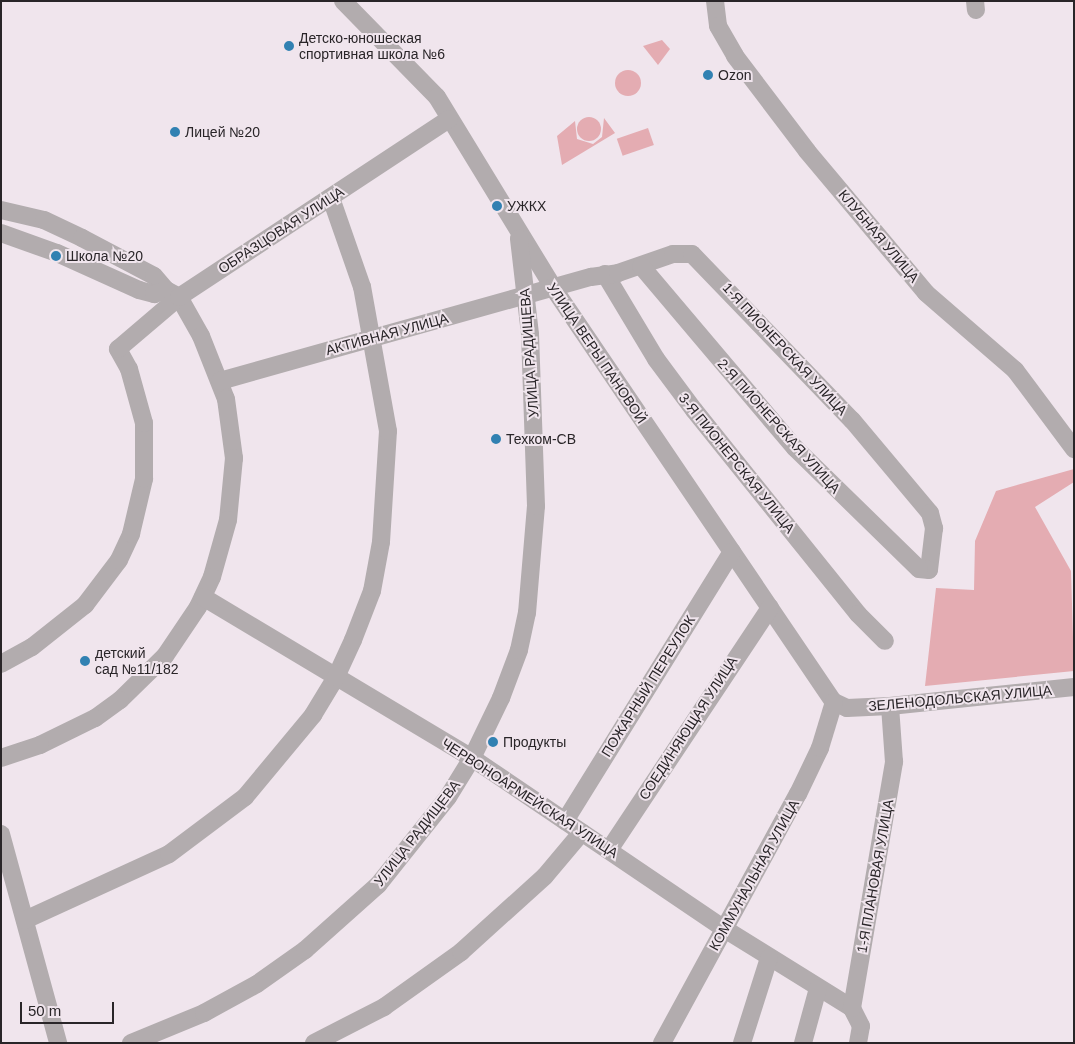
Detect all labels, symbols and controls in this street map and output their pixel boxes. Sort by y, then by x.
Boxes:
place label: Детско-юношеская спортивная школа №6 [299,30,445,62]
marker: Детско-юношеская спортивная школа №6 [283,40,295,52]
place label: Ozon [718,67,751,83]
marker: Ozon [702,69,714,81]
place label: Лицей №20 [185,124,260,140]
marker: Лицей №20 [169,126,181,138]
street label: ОБРАЗЦОВАЯ УЛИЦА [215,183,347,277]
street label: КЛУБНАЯ УЛИЦА [835,186,923,286]
place label: УЖКХ [507,198,546,214]
marker: УЖКХ [491,200,503,212]
place label: Школа №20 [66,248,143,264]
marker: Школа №20 [50,250,62,262]
street label: 1-Я ПИОНЕРСКАЯ УЛИЦА [719,279,851,419]
street label: УЛИЦА ВЕРЫ ПАНОВОЙ [544,280,650,426]
street label: УЛИЦА РАДИЩЕВА [516,288,542,418]
street label: АКТИВНАЯ УЛИЦА [324,310,450,358]
street label: 2-Я ПИОНЕРСКАЯ УЛИЦА [714,355,844,497]
street label: 3-Я ПИОНЕРСКАЯ УЛИЦА [675,390,799,536]
place label: Техком-СВ [506,431,576,447]
marker: Техком-СВ [490,433,502,445]
street label: ПОЖАРНЫЙ ПЕРЕУЛОК [598,612,698,760]
place label: детский сад №11/182 [95,645,179,678]
street label: СОЕДИНЯЮЩАЯ УЛИЦА [635,653,741,803]
marker: детский сад №11/182 [79,655,91,667]
street label: ЗЕЛЕНОДОЛЬСКАЯ УЛИЦА [867,682,1053,714]
place label: Продукты [503,734,566,750]
street label: ЧЕРВОНОАРМЕЙСКАЯ УЛИЦА [439,735,621,861]
marker: Продукты [487,736,499,748]
street label: УЛИЦА РАДИЩЕВА [370,777,464,889]
street label: КОММУНАЛЬНАЯ УЛИЦА [705,797,803,953]
street label: 1-Я ПЛАНОВАЯ УЛИЦА [853,798,897,954]
scale bar [22,992,116,1024]
text: 50 m [28,1002,61,1019]

